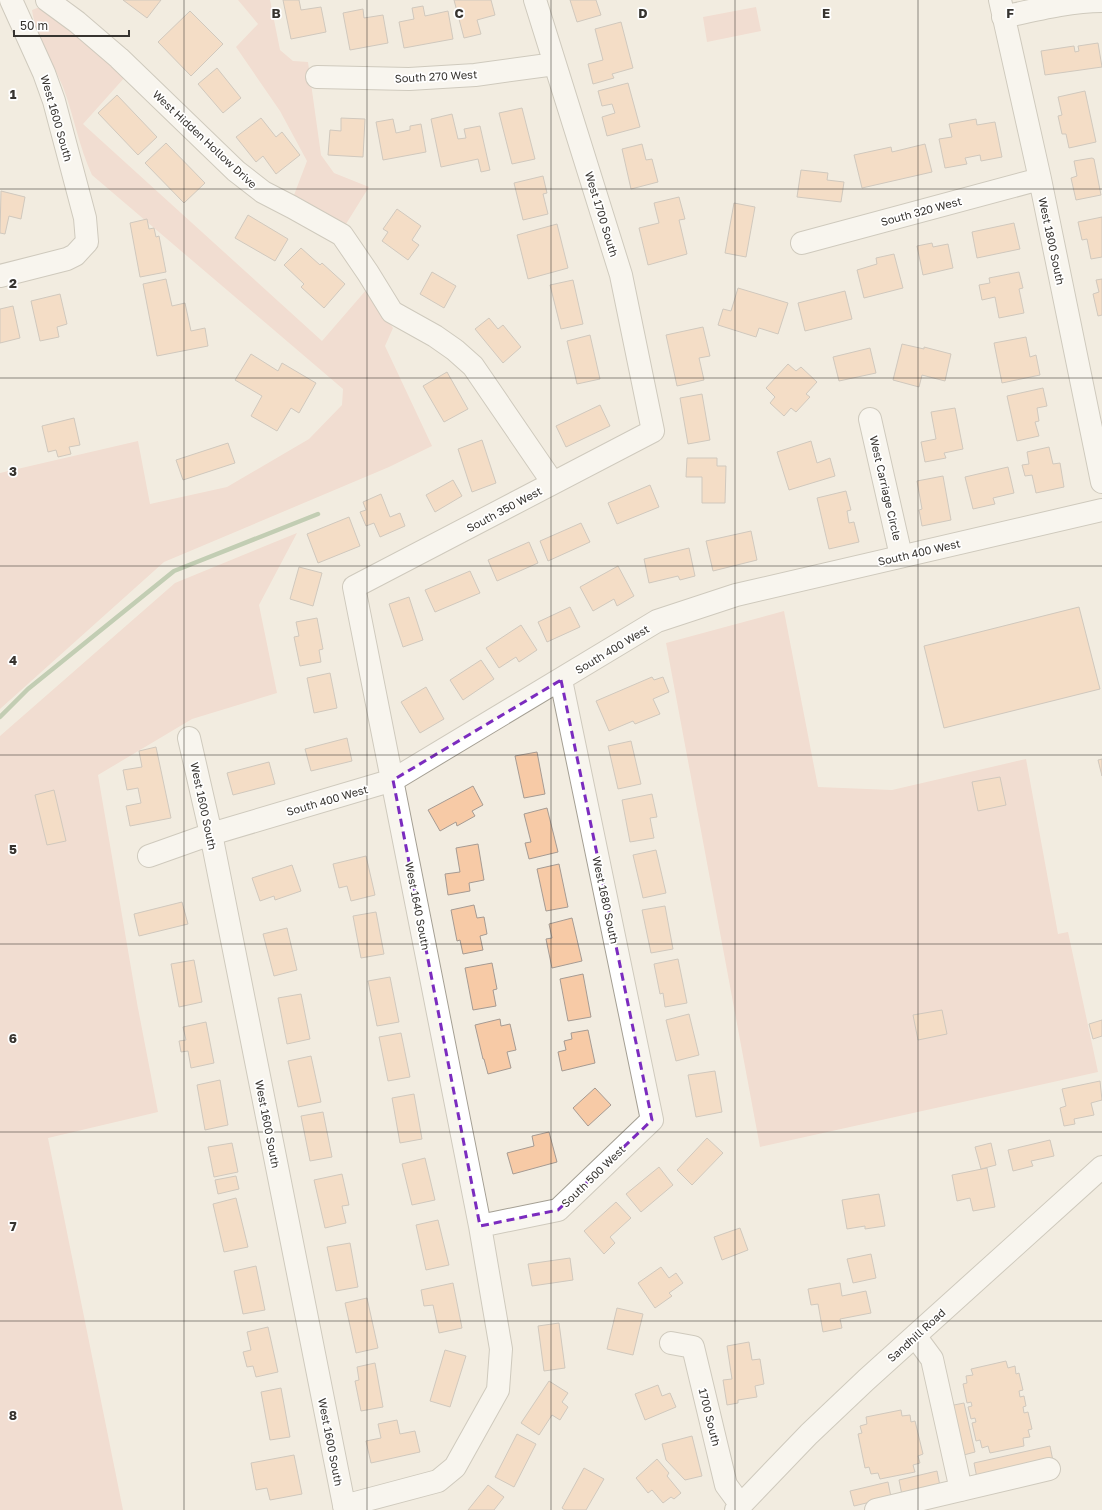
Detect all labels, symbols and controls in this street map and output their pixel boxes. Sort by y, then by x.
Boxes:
text: B [271,5,281,21]
text: C [454,5,464,21]
text: D [638,5,648,21]
text: E [822,5,830,21]
text: F [1006,5,1014,21]
scale bar [14,12,129,38]
text: 50 m [20,18,48,33]
street label: South 270 West [394,67,478,85]
street label: West 1600 South [38,73,76,163]
text: 1 [10,86,17,102]
street label: West Hidden Hollow Drive [150,87,260,191]
street label: West 1700 South [583,170,621,258]
street label: South 320 West [879,194,963,228]
street label: West 1800 South [1036,196,1068,286]
text: 2 [9,275,17,291]
street label: West Carriage Circle [868,434,904,542]
text: 3 [9,463,17,479]
street label: South 350 West [464,484,544,534]
street label: South 400 West [877,536,961,568]
street label: South 400 West [573,622,651,676]
text: 4 [9,652,17,668]
street label: West 1600 South [188,761,220,851]
street label: South 400 West [285,782,369,818]
text: 5 [9,841,17,857]
street label: West 1680 South [590,855,622,945]
street label: West 1640 South [403,861,433,951]
text: 6 [9,1030,17,1046]
street label: West 1600 South [253,1079,283,1169]
street label: South 500 West [558,1142,628,1210]
text: 7 [9,1218,17,1234]
street label: Sandhill Road [884,1306,948,1364]
street label: 1700 South [697,1387,723,1447]
street label: West 1600 South [316,1397,346,1487]
text: 8 [9,1407,17,1423]

